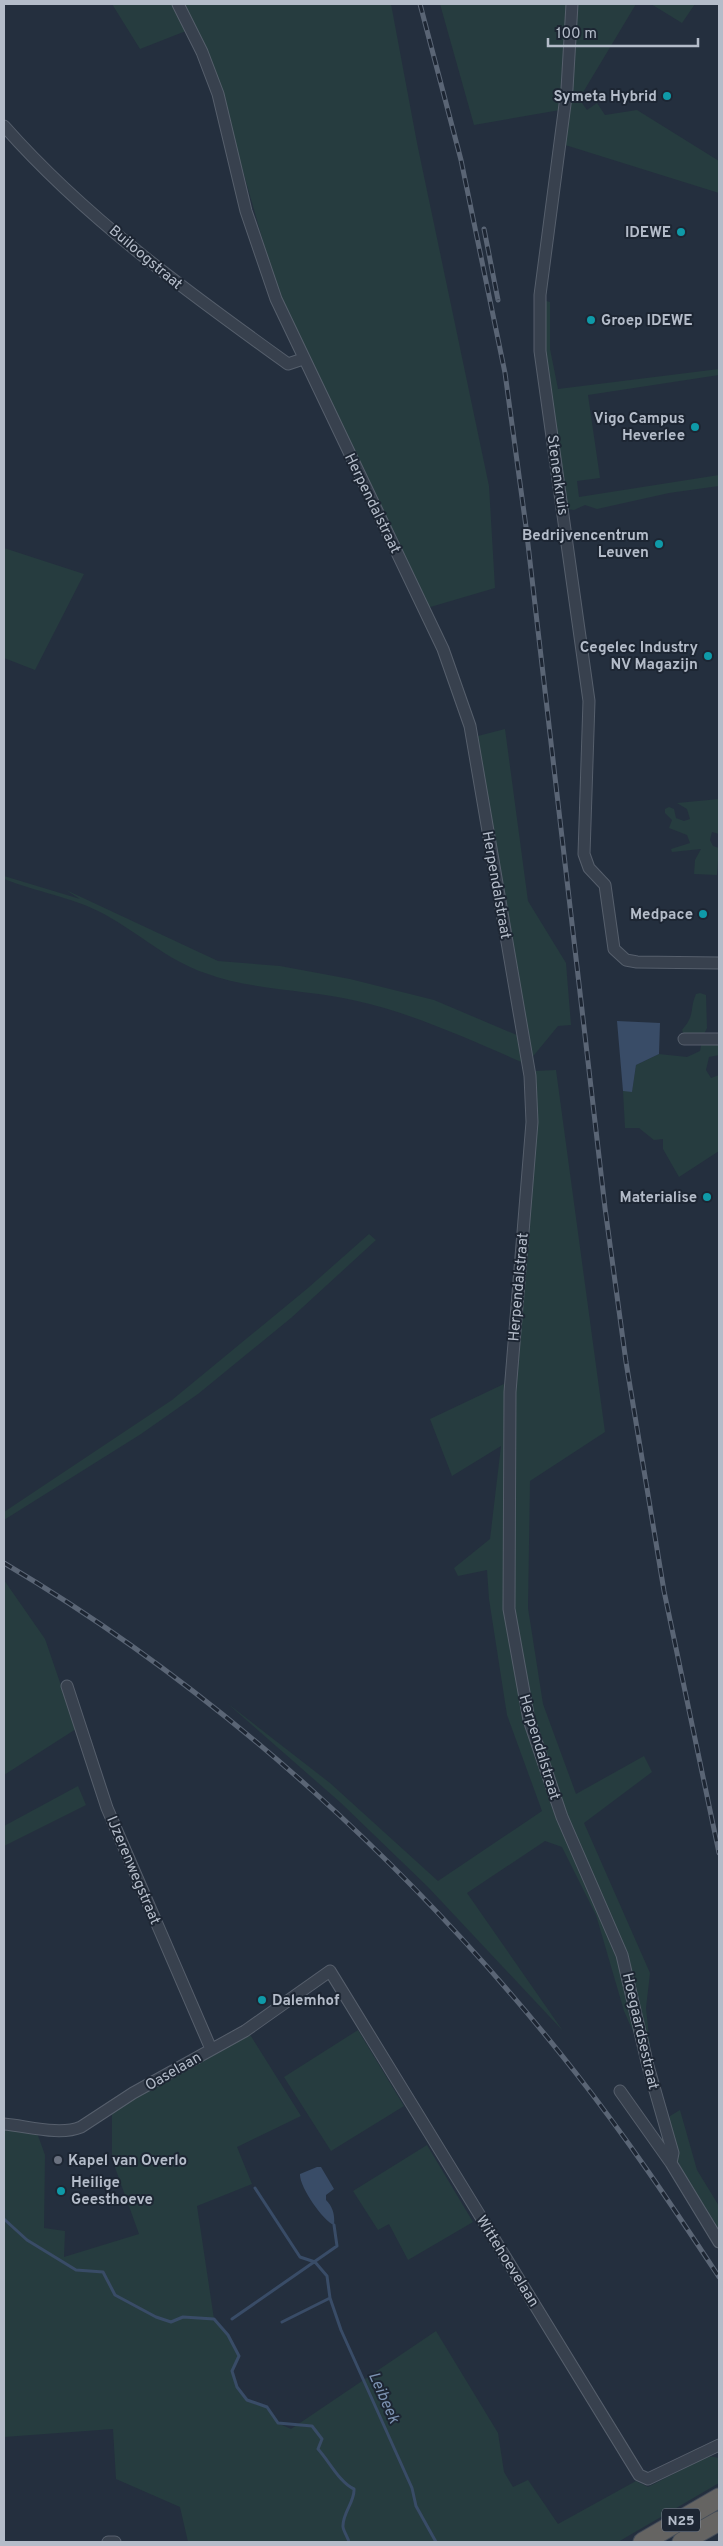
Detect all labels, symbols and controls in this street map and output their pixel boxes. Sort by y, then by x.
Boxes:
scale bar [548,15,698,47]
text: 100 m [556,25,597,44]
place label: Symeta Hybrid [554,88,657,107]
marker: Symeta Hybrid [661,90,673,102]
street label: Builoogstraat [104,222,186,295]
place label: IDEWE [625,224,671,243]
marker: IDEWE [675,226,687,238]
place label: Groep IDEWE [601,312,693,331]
marker: Groep IDEWE [585,314,597,326]
place label: Vigo Campus Heverlee [594,410,685,446]
marker: Vigo Campus Heverlee [689,421,701,433]
street label: Stenenkruis [541,434,572,517]
street label: Herpendalstraat [339,450,404,557]
place label: Bedrijvencentrum Leuven [522,527,649,563]
marker: Bedrijvencentrum Leuven [653,538,665,550]
place label: Cegelec Industry NV Magazijn [580,639,698,675]
marker: Cegelec Industry NV Magazijn [702,650,714,662]
street label: Herpendalstraat [477,830,514,941]
place label: Medpace [630,906,693,925]
marker: Medpace [697,908,709,920]
place label: Materialise [620,1189,697,1208]
marker: Materialise [701,1191,713,1203]
street label: Herpendalstraat [505,1232,534,1342]
street label: Herpendalstraat [514,1692,564,1802]
street label: IJzerenwegstraat [101,1813,164,1928]
street label: Hoegaardsestraat [617,1971,662,2092]
place label: Dalemhof [272,1992,340,2011]
marker: Dalemhof [256,1994,268,2006]
street label: Oaselaan [142,2049,205,2096]
place label: Kapel van Overlo [68,2152,187,2171]
marker: Kapel van Overlo [52,2154,64,2166]
place label: Heilige Geesthoeve [71,2174,153,2210]
marker: Heilige Geesthoeve [55,2185,67,2197]
street label: Wittehoevelaan [471,2212,543,2311]
water label: Leibeek [363,2369,404,2428]
road number: N25 [662,2508,700,2532]

